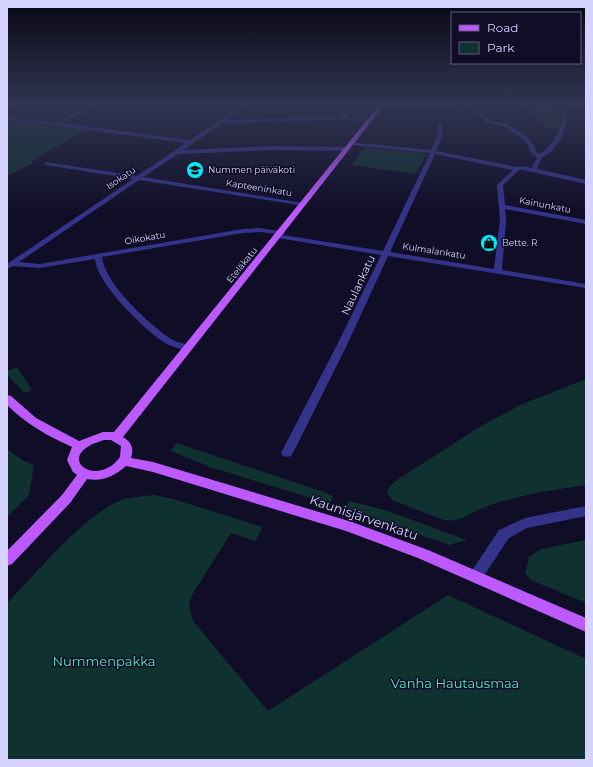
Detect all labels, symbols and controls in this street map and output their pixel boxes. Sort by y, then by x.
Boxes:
legend [451,12,581,64]
text: Road [487,20,518,35]
text: Park [487,40,515,55]
school or university icon: Nummen päiväkoti [185,160,205,180]
street label: Isokatu [104,164,138,191]
place label: Nummen päiväkoti [208,164,295,175]
street label: Kapteeninkatu [225,177,293,198]
street label: Kainunkatu [518,194,572,215]
street label: Oikokatu [124,229,166,246]
shop icon: Bette. R [479,233,499,253]
place label: Bette. R [502,237,538,248]
street label: Kulmalankatu [402,240,466,261]
street label: Eteläkatu [224,245,259,285]
street label: Naulankatu [338,253,378,317]
street label: Kaunisjärvenkatu [308,491,420,543]
park label: Nummenpakka [52,653,156,669]
park label: Vanha Hautausmaa [391,675,519,691]

